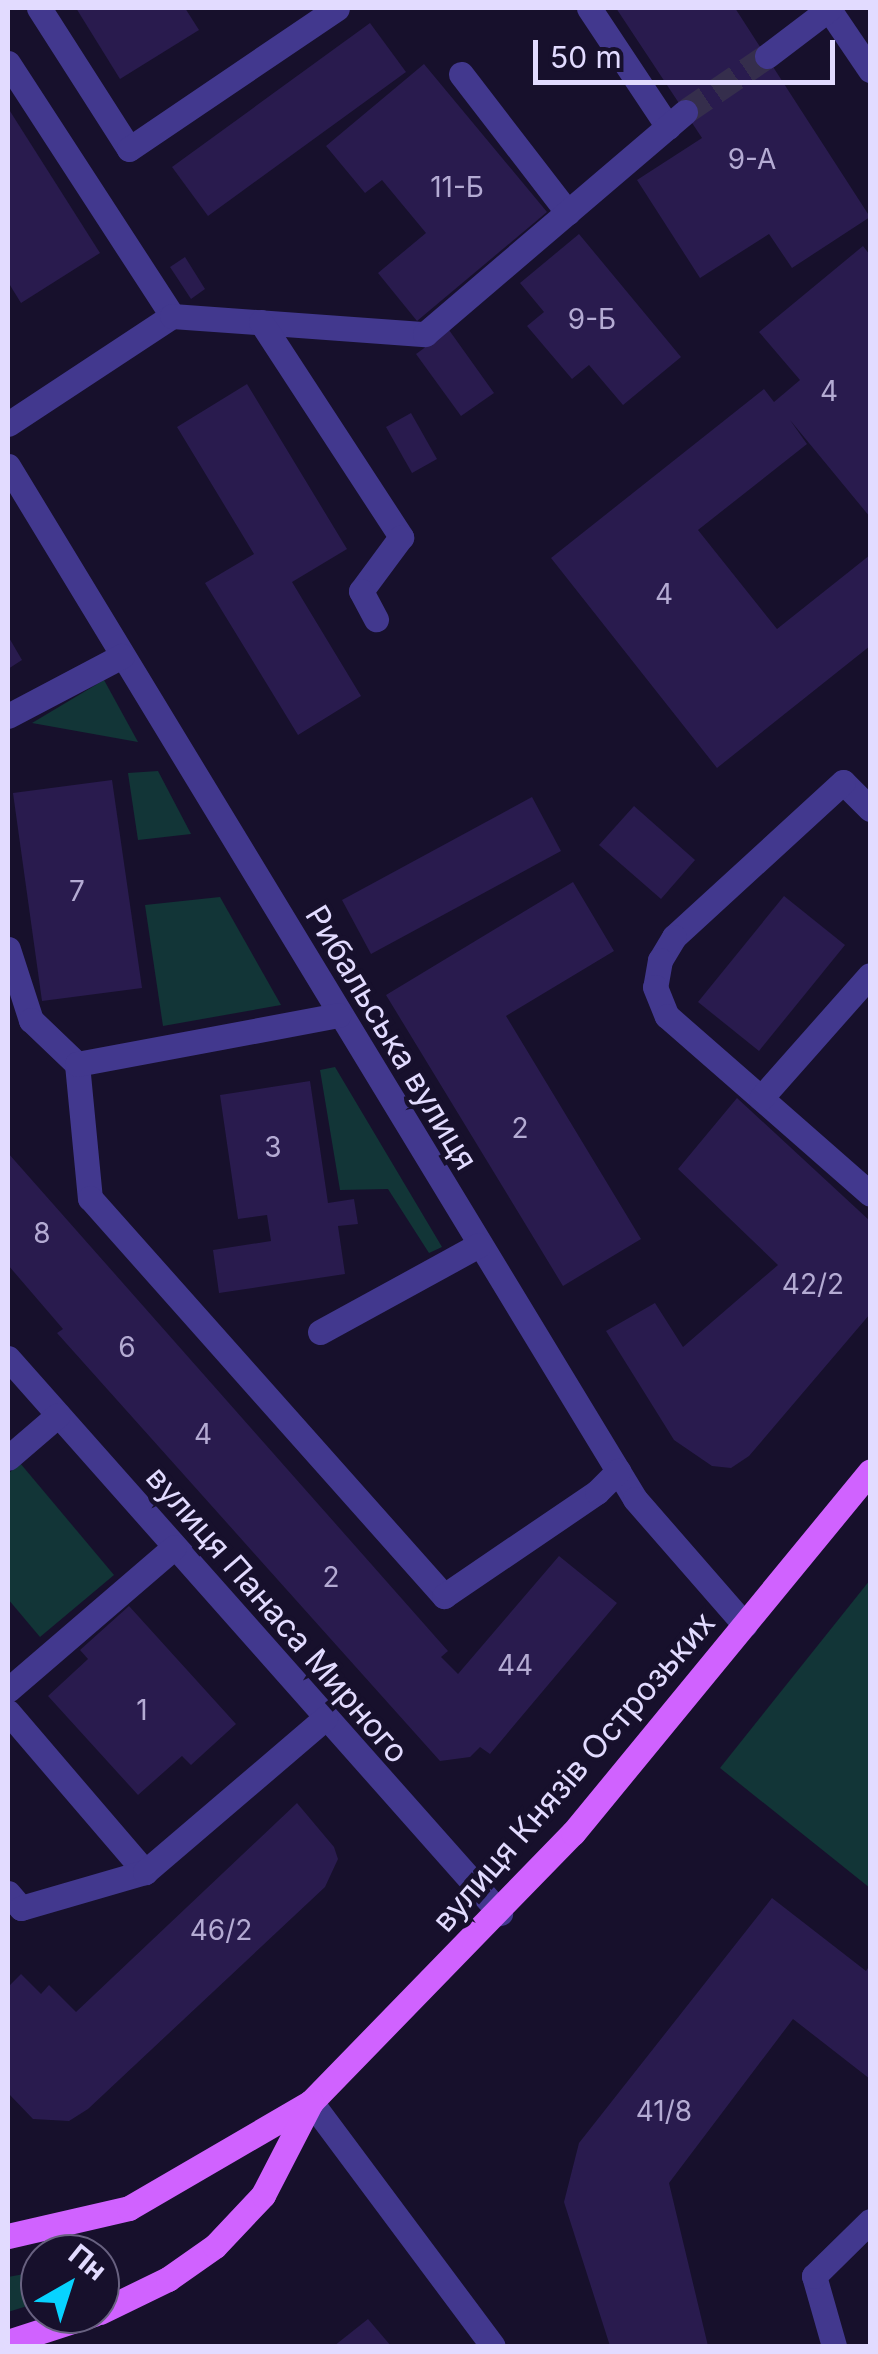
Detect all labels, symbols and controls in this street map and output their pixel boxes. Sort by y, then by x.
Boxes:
scale bar [538,20,840,82]
text: 50 m [550,39,622,75]
house number: 9-А [728,142,776,176]
house number: 11-Б [430,170,484,204]
house number: 9-Б [568,302,616,336]
house number: 4 [820,374,838,408]
house number: 4 [655,577,673,611]
house number: 7 [69,874,85,908]
street label: Рибальська вулиця [297,899,485,1177]
house number: 2 [511,1111,529,1145]
house number: 3 [264,1130,282,1164]
house number: 8 [33,1216,51,1250]
house number: 42/2 [782,1267,844,1301]
house number: 6 [118,1330,136,1364]
house number: 4 [194,1417,212,1451]
street label: вулиця Панаса Мирного [138,1459,416,1771]
house number: 2 [322,1560,340,1594]
street label: вулиця Князів Острозьких [425,1604,723,1940]
house number: 44 [497,1648,533,1682]
house number: 1 [136,1693,148,1727]
house number: 46/2 [190,1913,252,1947]
house number: 41/8 [636,2094,692,2128]
north arrow [20,2234,120,2334]
text: Пн [62,2237,113,2288]

